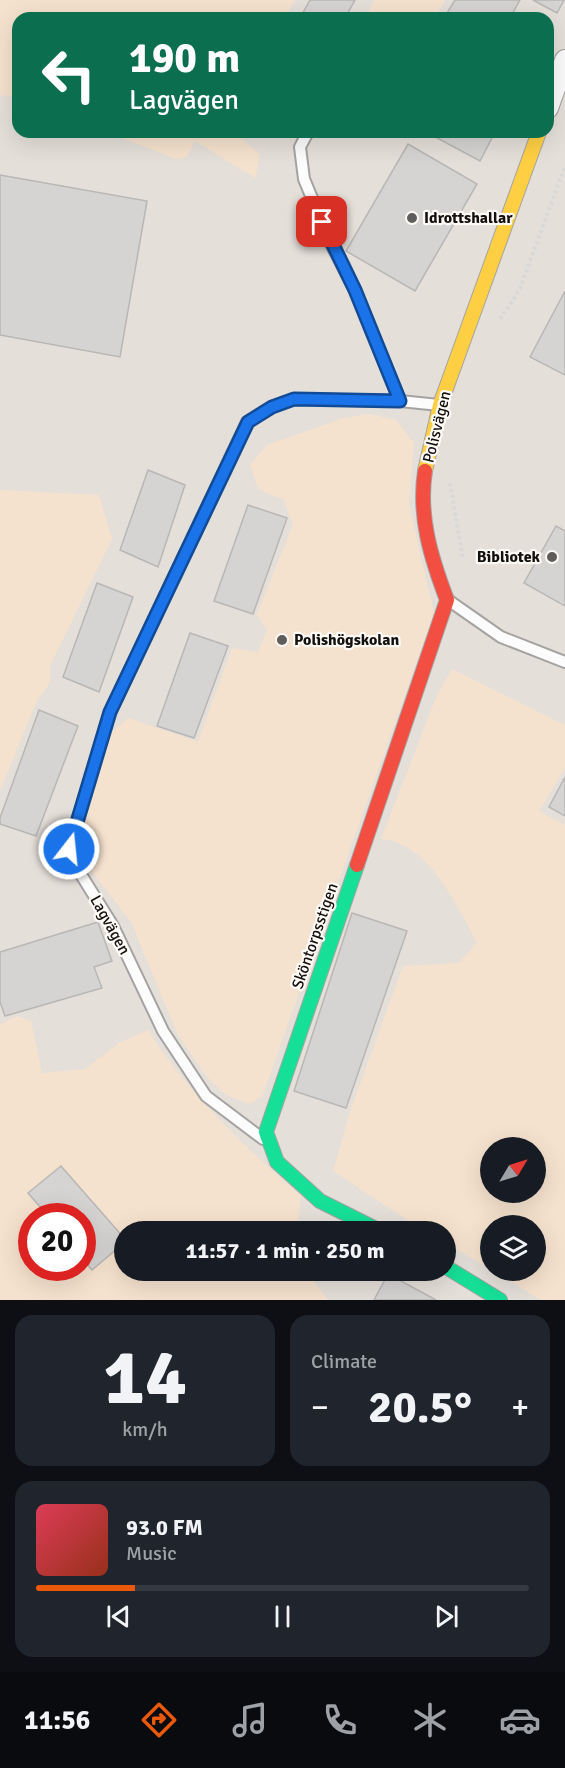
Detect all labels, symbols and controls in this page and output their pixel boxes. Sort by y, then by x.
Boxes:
text: 190 m [129,33,240,84]
icon: left [30,36,108,114]
text: Lagvägen [129,84,239,117]
pin [296,196,347,247]
icon: arrive [305,205,338,238]
place label: Idrottshallar [424,208,513,228]
marker: Idrottshallar [405,211,419,225]
street label: Polisvägen [418,389,456,465]
place label: Bibliotek [477,547,541,567]
marker: Bibliotek [545,550,559,564]
place label: Polishögskolan [294,630,400,650]
marker: Polishögskolan [275,633,289,647]
position arrow [37,817,101,881]
street label: Sköntorpsstigen [287,880,343,992]
street label: Lagvägen [85,892,135,958]
north arrow [480,1137,546,1203]
map controls [480,1137,546,1281]
speed limit sign: 20 [18,1203,96,1281]
button: layers [480,1215,546,1281]
text: 11:57 · 1 min · 250 m [185,1237,385,1264]
text: 14 [103,1330,187,1426]
text: Climate [311,1349,377,1374]
text: 20.5° [368,1380,472,1435]
text: − [311,1387,329,1428]
text: + [511,1387,529,1428]
text: km/h [122,1417,168,1442]
text: 93.0 FM [126,1514,203,1541]
text: Music [126,1541,177,1566]
icon: previous [102,1600,135,1633]
icon: pause [266,1600,299,1633]
icon: next [430,1600,463,1633]
icon: directions [138,1699,180,1741]
icon: music [229,1699,271,1741]
icon: phone [319,1699,361,1741]
icon: climate [409,1699,451,1741]
icon: car [499,1699,541,1741]
text: 11:56 [24,1704,90,1737]

